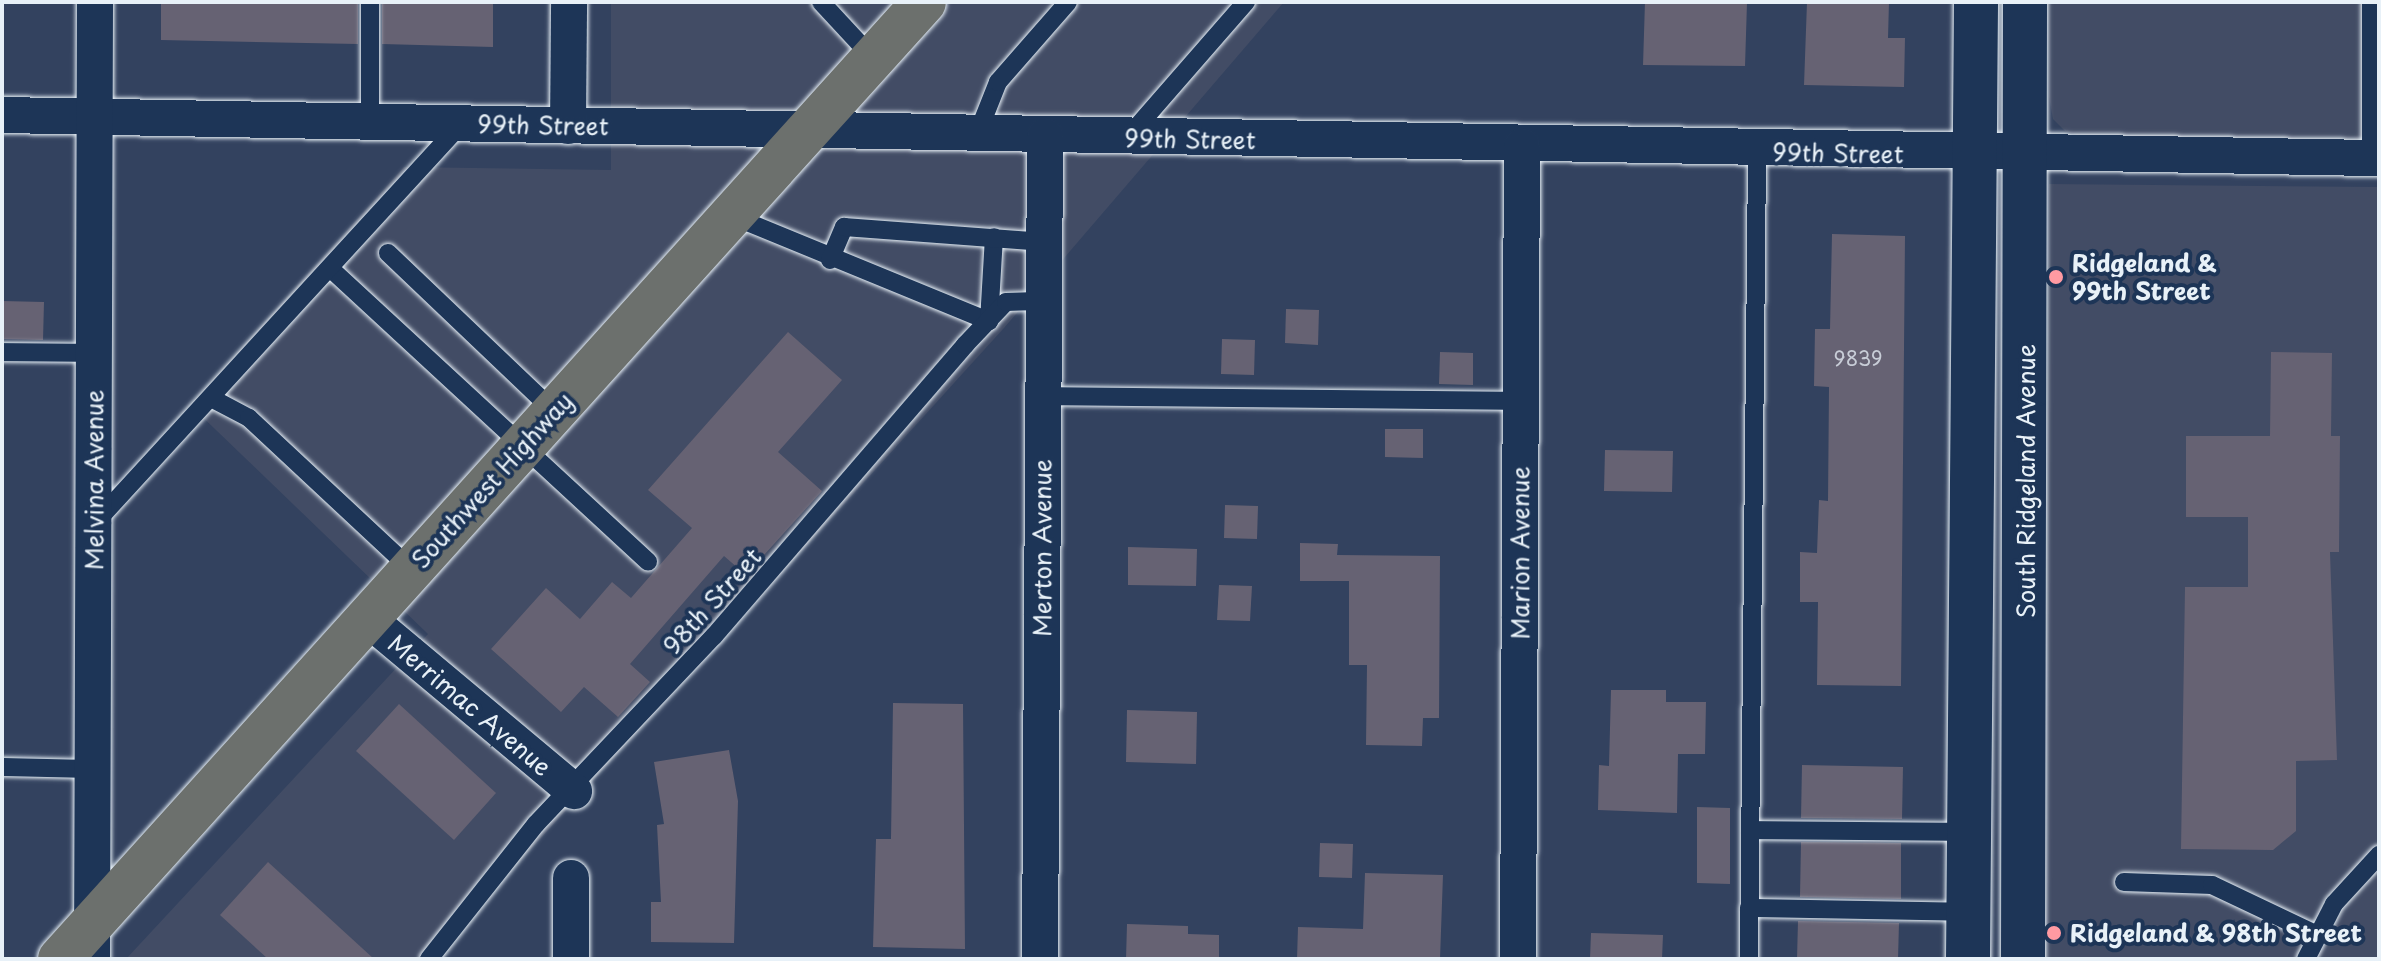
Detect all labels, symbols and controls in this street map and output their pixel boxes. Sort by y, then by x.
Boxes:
street label: 99th Street [477,109,609,141]
street label: 99th Street [1124,123,1256,155]
street label: 99th Street [1772,137,1904,169]
place label: Ridgeland & 99th Street [2072,249,2218,305]
marker: Ridgeland & 99th Street [2047,268,2065,286]
street label: South Ridgeland Avenue [2012,343,2040,619]
house number: 9839 [1834,346,1882,370]
street label: Southwest Highway [405,386,579,574]
street label: Melvina Avenue [80,390,108,570]
street label: Merton Avenue [1028,460,1056,636]
street label: Marion Avenue [1506,467,1534,639]
street label: 98th Street [657,542,767,660]
street label: Merrimac Avenue [384,630,556,780]
place label: Ridgeland & 98th Street [2070,919,2364,947]
marker: Ridgeland & 98th Street [2045,924,2063,942]

